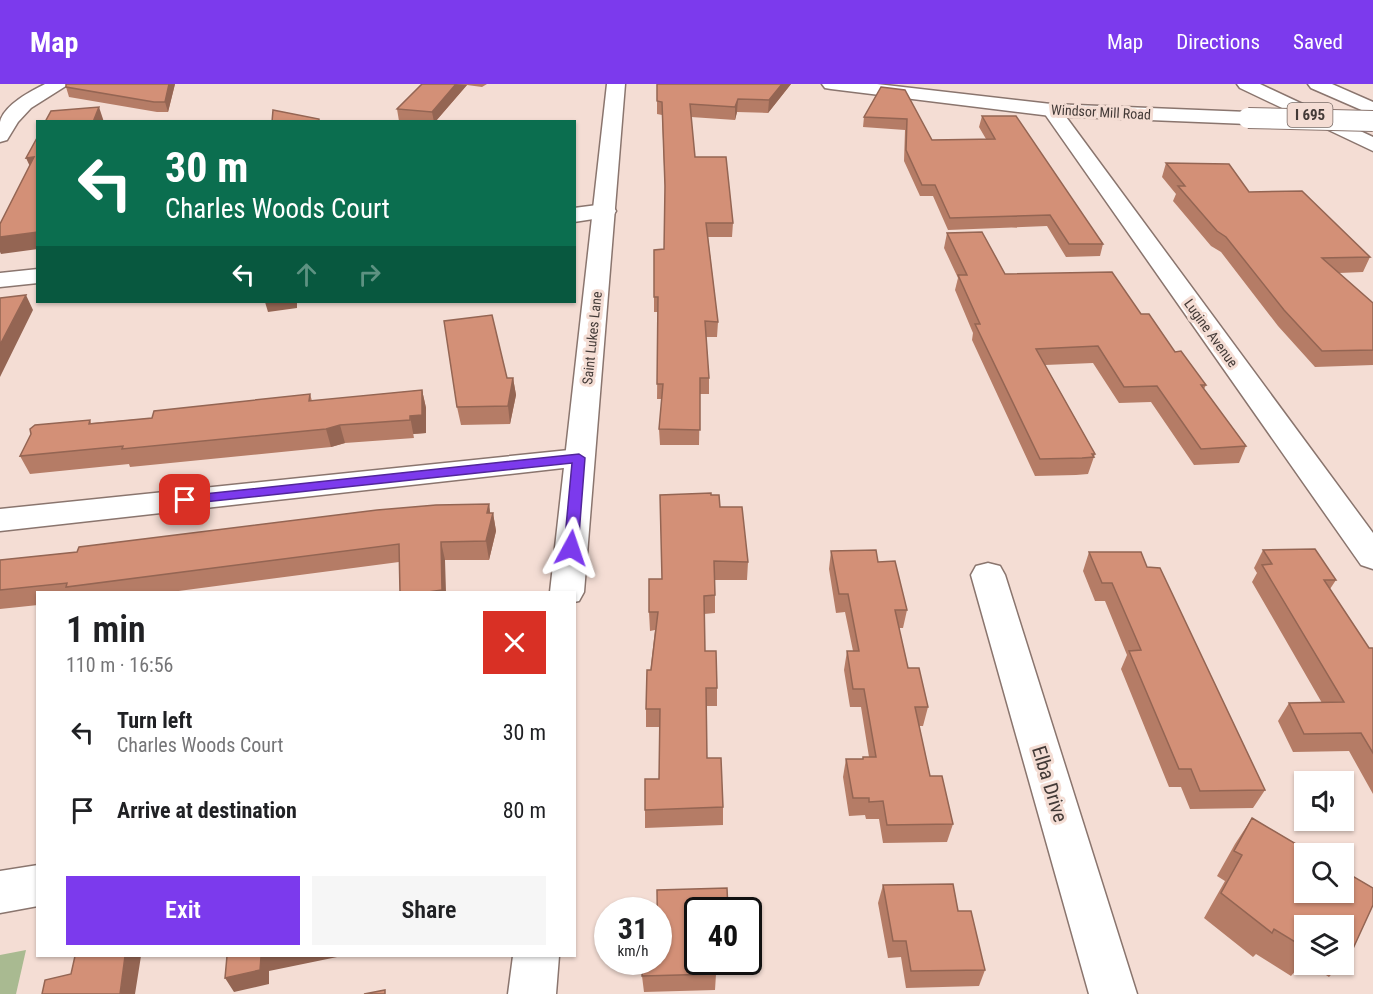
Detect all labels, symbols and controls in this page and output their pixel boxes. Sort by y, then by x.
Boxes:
text: Map [30,26,78,59]
text: Map [1107,30,1143,54]
text: Directions [1176,30,1260,54]
text: Saved [1293,30,1343,54]
street label: Windsor Mill Road [1051,101,1151,123]
road number: I 695 [1288,103,1332,127]
text: 30 m [165,143,248,192]
icon: left [66,144,144,222]
text: Charles Woods Court [165,193,390,225]
icon: left [227,258,260,291]
icon: ahead [290,258,323,291]
icon: right [353,258,386,291]
street label: Saint Lukes Lane [579,290,605,385]
street label: Lugine Avenue [1181,296,1241,370]
pin [159,474,210,525]
icon: arrive [168,483,201,516]
position arrow [539,516,603,580]
text: 1 min [66,609,146,651]
button: close [483,611,546,674]
text: 110 m · 16:56 [66,653,173,677]
text: Turn left [117,708,192,733]
icon: left [66,716,99,749]
text: 30 m [503,720,546,745]
text: Charles Woods Court [117,733,284,757]
street label: Elba Drive [1027,743,1073,825]
map controls [1294,771,1354,975]
button: sound [1294,771,1354,831]
icon: arrive [66,794,99,827]
text: Arrive at destination [117,798,297,823]
text: 80 m [503,798,546,823]
button: search [1294,843,1354,903]
button: Exit [66,876,300,945]
button: Share [312,876,546,945]
speed limit sign: 40 [684,897,762,975]
text: 31 [618,911,648,946]
button: layers [1294,915,1354,975]
text: km/h [618,942,648,960]

